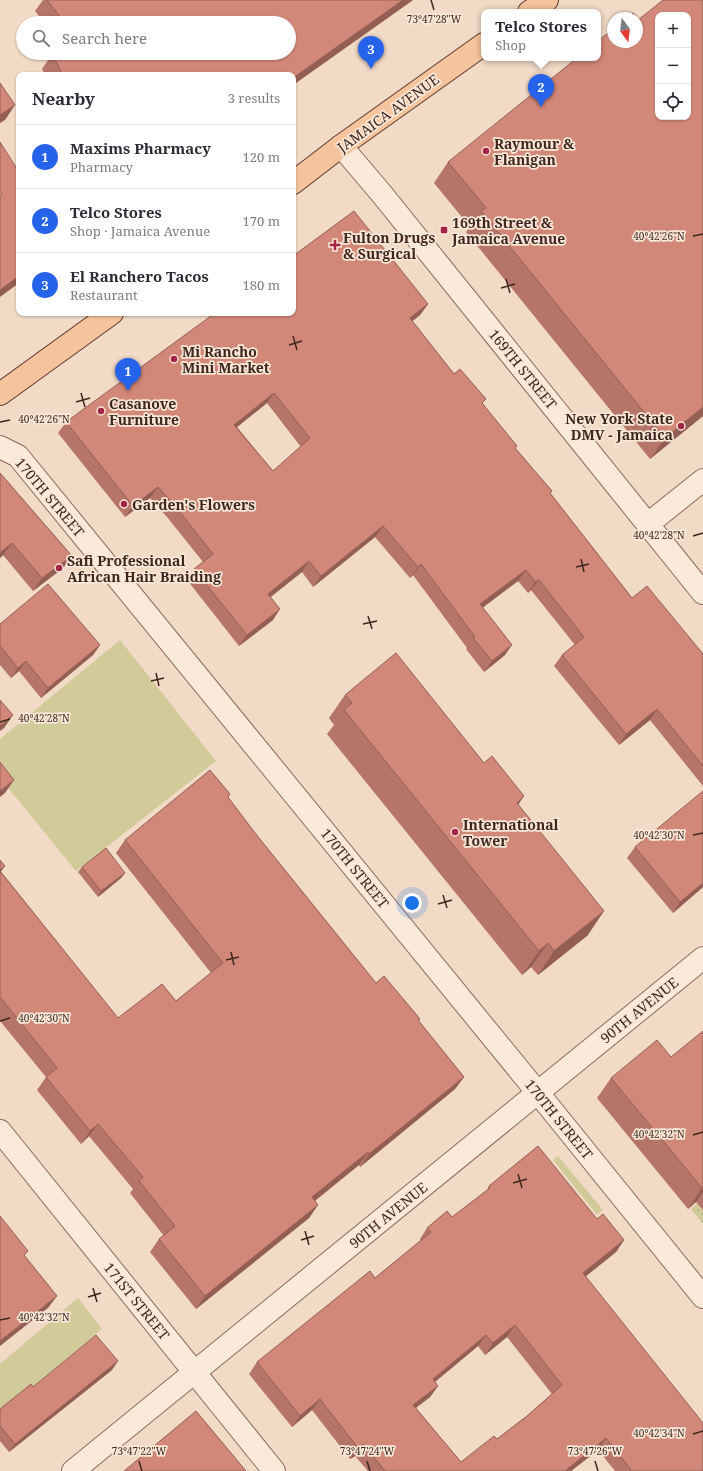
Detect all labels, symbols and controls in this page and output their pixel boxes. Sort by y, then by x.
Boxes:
popup [481,9,601,61]
text: 73°47'28"W [407,12,462,26]
north arrow [607,12,643,48]
map controls [655,12,691,120]
button: + [655,12,691,48]
search box [16,16,296,60]
text: Telco Stores [495,16,587,36]
icon: search [30,27,52,49]
text: Search here [62,28,147,48]
pin: 3 [358,36,384,69]
text: Shop [495,36,526,54]
button: − [655,48,691,84]
street label: JAMAICA AVENUE [332,69,443,157]
pin: 2 [528,74,554,107]
button: locate [655,84,691,120]
text: Nearby [32,87,95,110]
text: 3 results [228,89,280,107]
place label: Raymour & Flanigan [494,134,575,169]
text: Maxims Pharmacy [70,138,211,158]
marker: Raymour & Flanigan [481,146,491,156]
text: 1 [41,148,49,166]
text: 120 m [243,148,280,166]
text: Pharmacy [70,158,133,176]
text: Telco Stores [70,202,162,222]
text: 2 [41,212,49,230]
text: 170 m [243,212,280,230]
place label: 169th Street & Jamaica Avenue [451,213,565,248]
text: Shop · Jamaica Avenue [70,222,210,240]
marker: 169th Street & Jamaica Avenue [439,225,449,235]
place label: Fulton Drugs & Surgical [343,228,435,263]
text: 40°42'26"N [633,229,685,243]
marker: Fulton Drugs & Surgical [330,240,340,250]
text: El Ranchero Tacos [70,266,209,286]
text: 3 [41,276,49,294]
text: 180 m [243,276,280,294]
text: Restaurant [70,286,138,304]
street label: 169TH STREET [485,325,561,413]
place label: Mi Rancho Mini Market [182,342,270,377]
marker: Mi Rancho Mini Market [169,354,179,364]
pin: 1 [115,358,141,391]
place label: Casanove Furniture [109,394,179,429]
marker: Casanove Furniture [96,406,106,416]
place label: New York State DMV - Jamaica [565,409,673,444]
text: 40°42'26"N [18,412,70,426]
marker: New York State DMV - Jamaica [676,421,686,431]
street label: 170TH STREET [11,453,89,541]
place label: Garden's Flowers [132,495,255,514]
marker: Garden's Flowers [119,499,129,509]
text: 40°42'28"N [633,528,685,542]
place label: Safi Professional African Hair Braiding [67,551,221,586]
marker: Safi Professional African Hair Braiding [54,563,64,573]
text: 40°42'28"N [18,711,70,725]
place label: International Tower [463,815,559,850]
street label: 170TH STREET [317,824,393,912]
marker: International Tower [450,827,460,837]
text: 40°42'30"N [633,828,685,842]
your location [402,893,422,913]
street label: 90TH AVENUE [596,972,682,1047]
text: 40°42'30"N [18,1011,70,1025]
street label: 170TH STREET [521,1075,597,1163]
text: 40°42'32"N [633,1127,685,1141]
street label: 90TH AVENUE [345,1177,431,1252]
street label: 171ST STREET [100,1258,174,1344]
text: 40°42'32"N [18,1310,70,1324]
text: 40°42'34"N [633,1426,685,1440]
text: 73°47'22"W [112,1444,167,1458]
text: 73°47'24"W [340,1444,395,1458]
text: 73°47'26"W [568,1444,623,1458]

